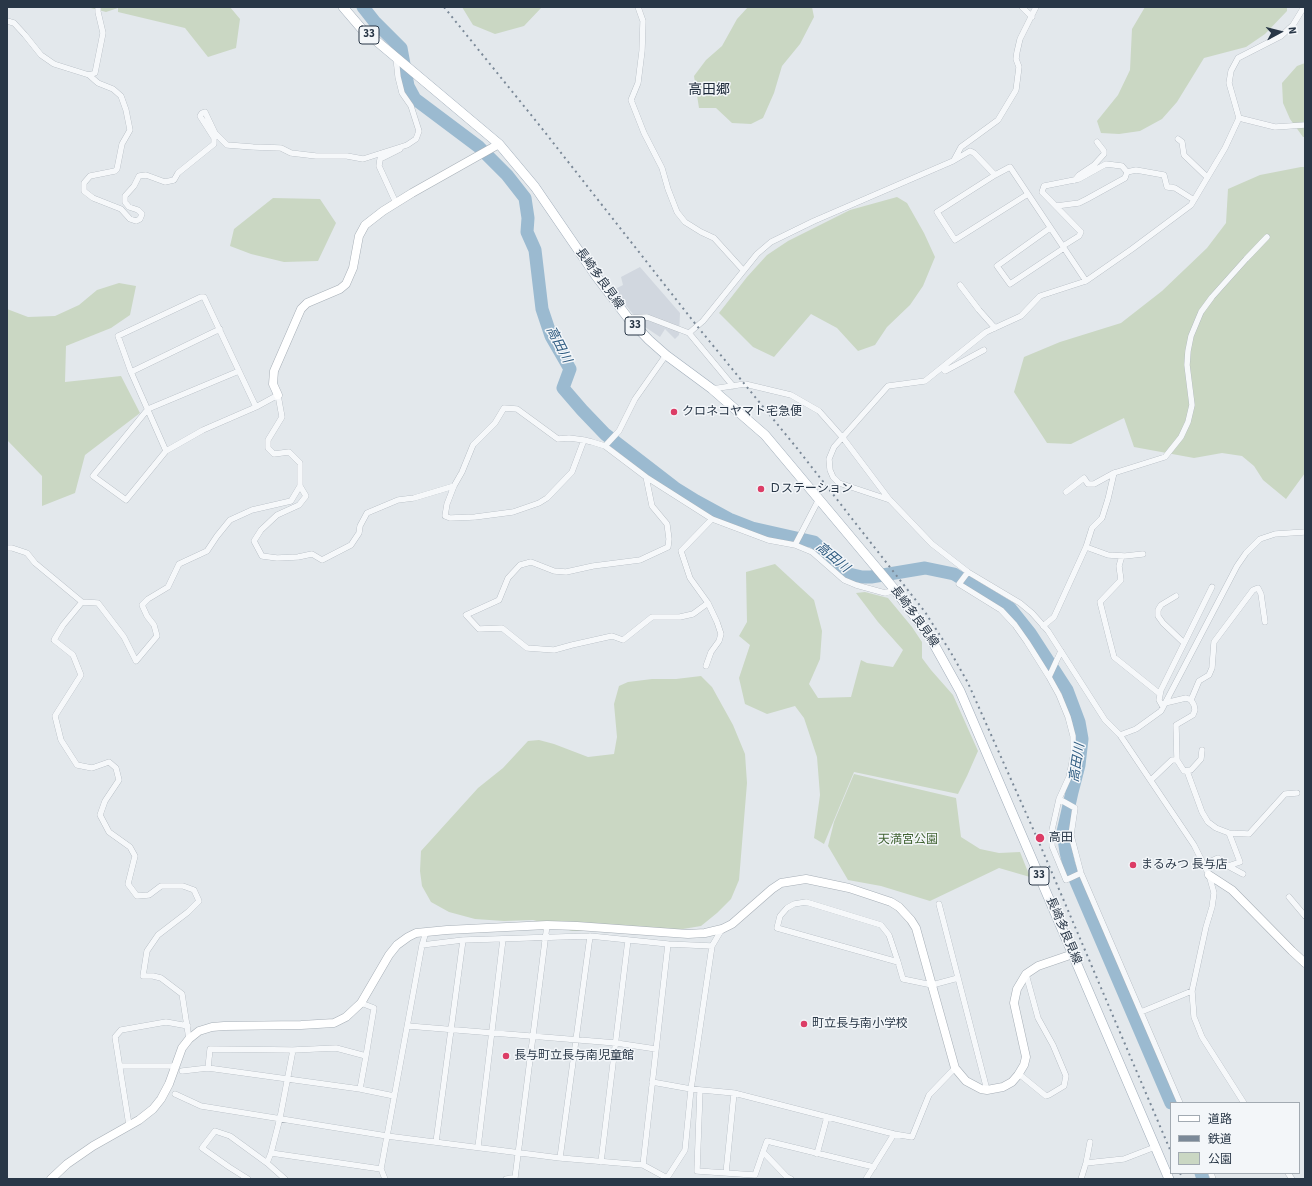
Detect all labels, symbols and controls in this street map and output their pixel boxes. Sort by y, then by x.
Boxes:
north arrow [1260,12,1300,52]
road number: 33 [359,26,379,44]
text: N [1285,26,1300,35]
district label: 高田郷 [688,83,730,99]
street label: 長崎多良見線 [572,246,626,312]
road number: 33 [625,317,645,335]
water label: 高田川 [542,324,574,366]
place label: クロネコヤマト宅急便 [682,405,802,419]
marker: クロネコヤマト宅急便 [669,407,679,417]
place label: Ｄステーション [769,482,853,496]
marker: Ｄステーション [756,484,766,494]
water label: 高田川 [812,539,852,577]
street label: 長崎多良見線 [887,584,941,650]
water label: 高田川 [1067,743,1089,783]
place label: 高田 [1049,831,1073,845]
marker: 高田 [1034,832,1046,844]
park label: 天満宮公園 [878,833,938,847]
place label: まるみつ 長与店 [1141,858,1227,872]
marker: まるみつ 長与店 [1128,860,1138,870]
road number: 33 [1029,867,1049,885]
street label: 長崎多良見線 [1042,895,1084,967]
place label: 町立長与南小学校 [812,1017,908,1031]
marker: 町立長与南小学校 [799,1019,809,1029]
place label: 長与町立長与南児童館 [514,1049,634,1063]
marker: 長与町立長与南児童館 [501,1051,511,1061]
legend [1170,1102,1300,1174]
text: 道路 [1208,1111,1232,1128]
text: 鉄道 [1208,1131,1232,1148]
text: 公園 [1208,1151,1232,1168]

